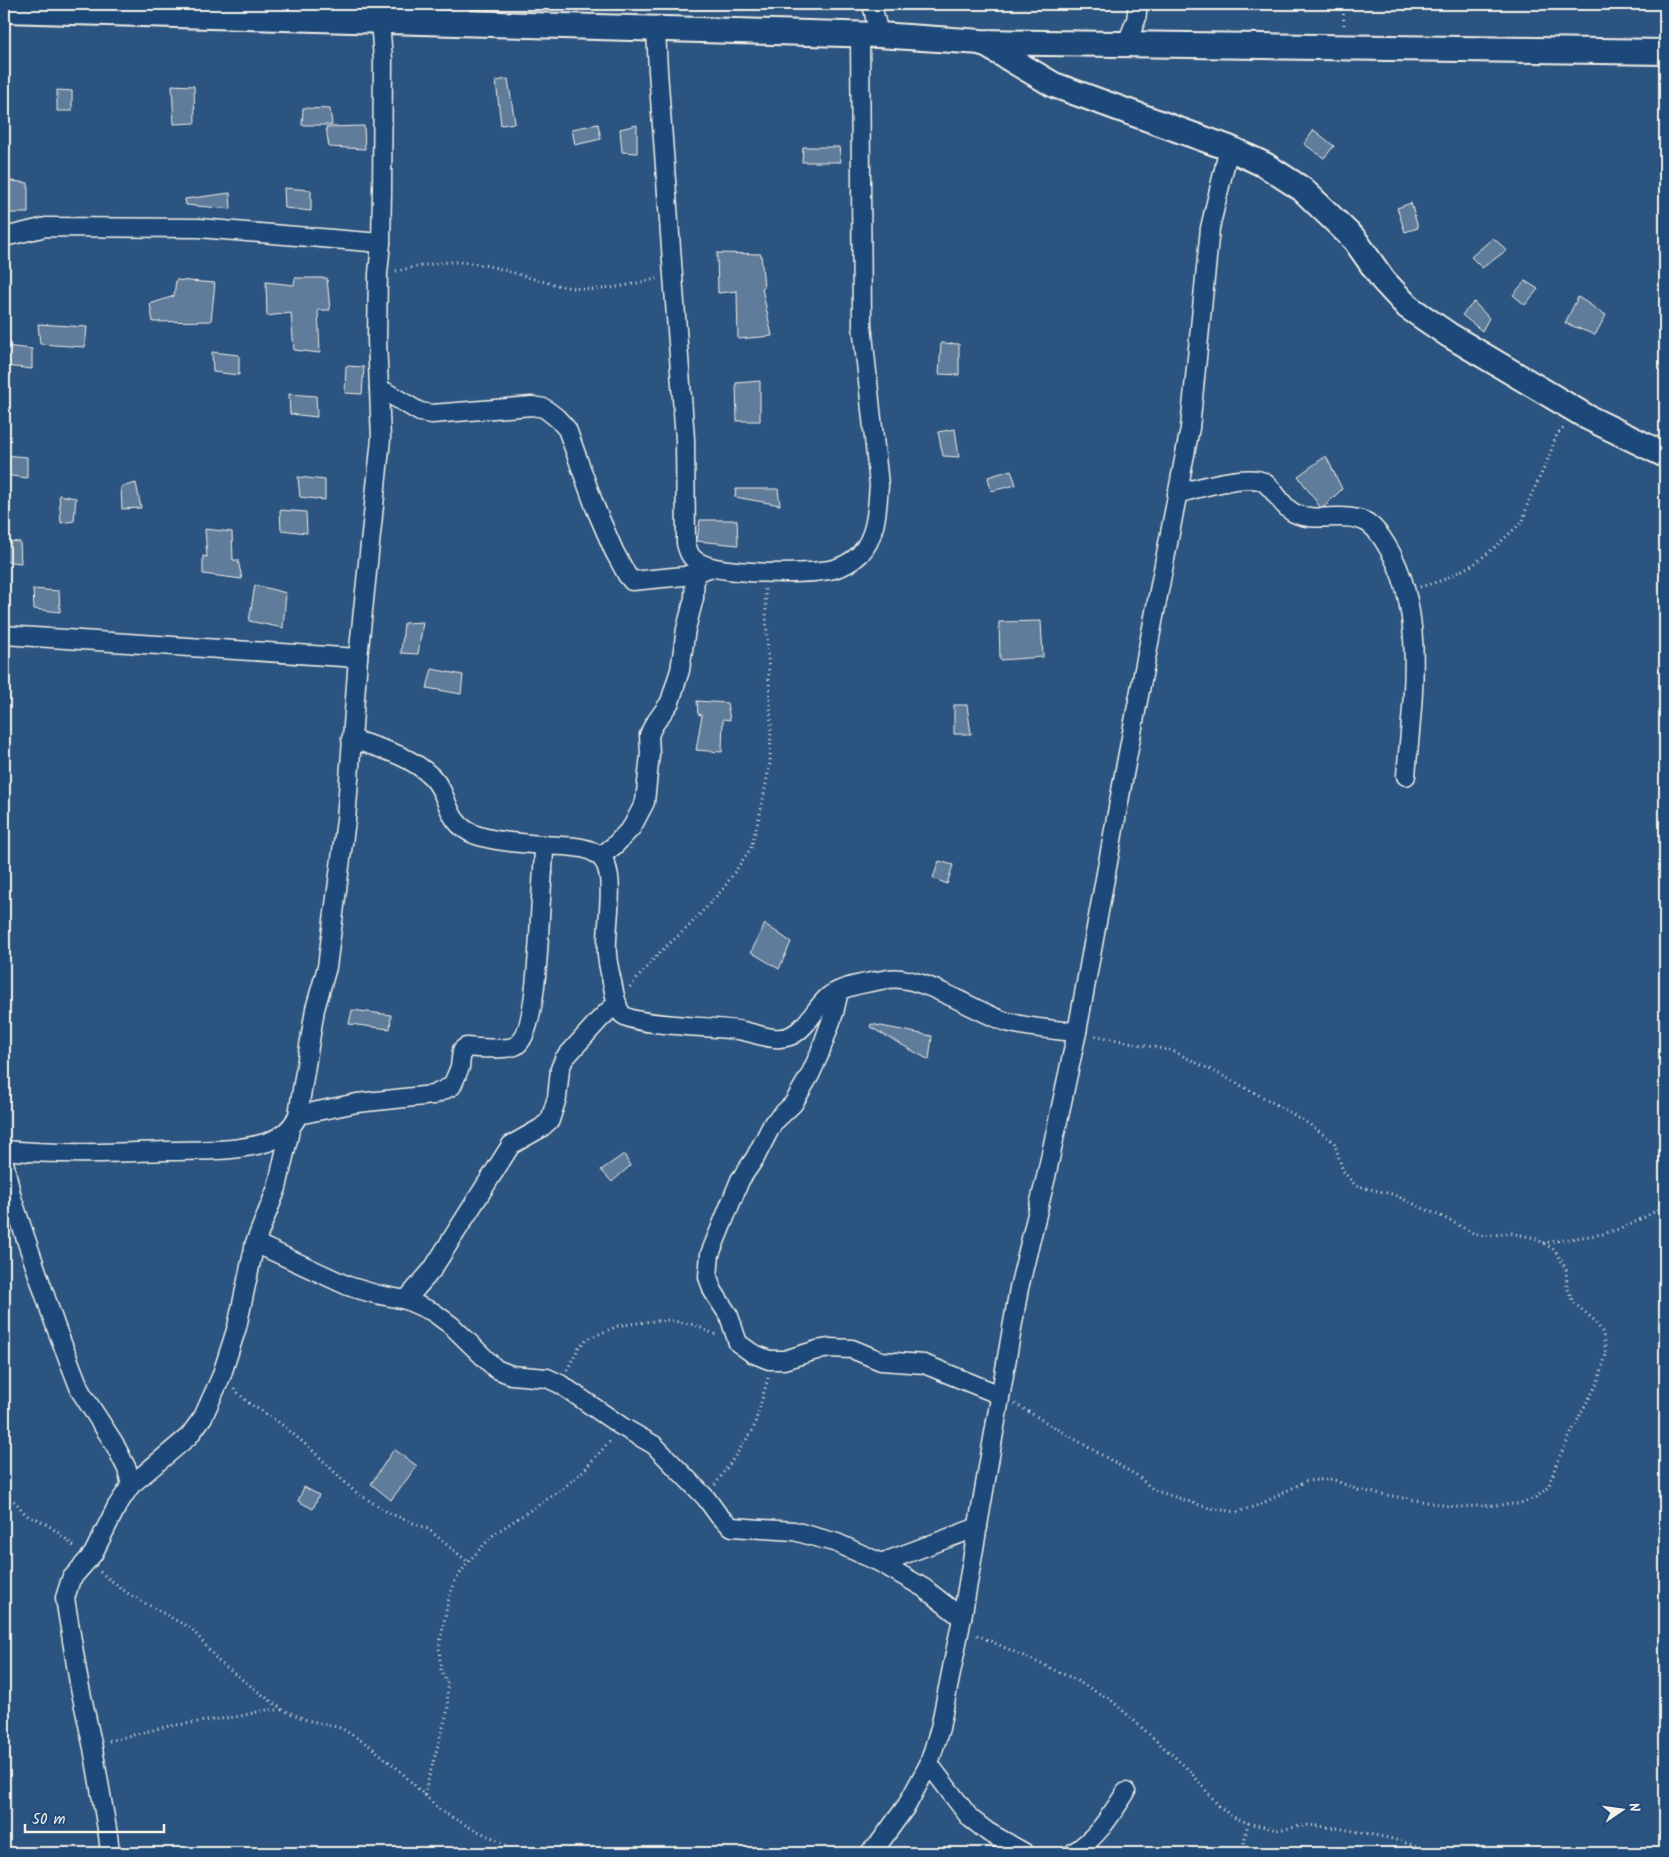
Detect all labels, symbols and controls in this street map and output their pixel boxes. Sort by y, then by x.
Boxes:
north arrow [1596,1784,1646,1834]
text: N [1622,1801,1645,1814]
scale bar [25,1802,164,1834]
text: 50 m [32,1808,66,1832]

